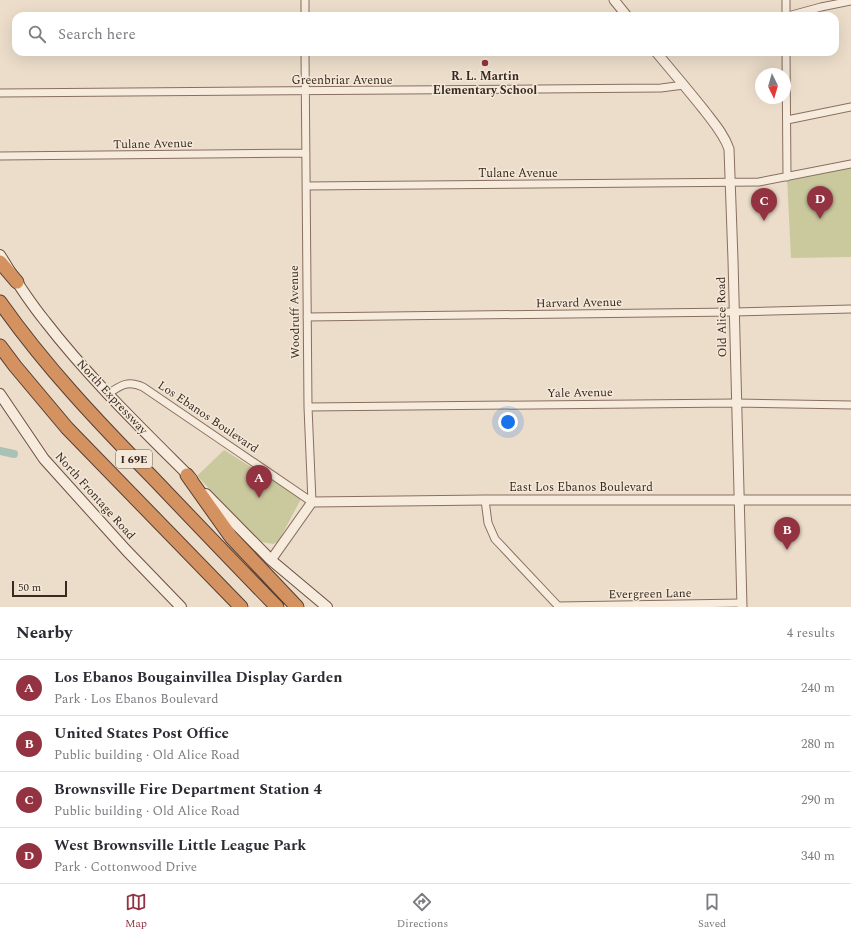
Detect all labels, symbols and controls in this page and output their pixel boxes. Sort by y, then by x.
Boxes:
search box [12,12,839,56]
icon: search [26,23,48,45]
text: Search here [58,23,136,46]
marker: R. L. Martin Elementary School [480,58,490,68]
place label: R. L. Martin Elementary School [433,67,537,100]
north arrow [755,68,791,104]
street label: Greenbriar Avenue [292,71,393,90]
street label: Tulane Avenue [113,134,193,154]
street label: Tulane Avenue [478,164,558,183]
pin: D [807,186,833,219]
pin: C [751,188,777,221]
street label: Woodruff Avenue [285,265,305,359]
street label: Old Alice Road [712,276,732,358]
street label: Harvard Avenue [536,293,622,313]
street label: North Expressway [72,355,153,440]
street label: Los Ebanos Boulevard [154,376,262,458]
street label: Yale Avenue [547,383,613,403]
your location [498,412,518,432]
street label: North Frontage Road [50,448,140,544]
road number: I 69E [116,450,152,468]
pin: A [246,465,272,498]
street label: East Los Ebanos Boulevard [509,478,653,497]
pin: B [774,517,800,550]
scale bar [12,579,67,598]
text: 50 m [18,579,41,596]
street label: Evergreen Lane [608,584,692,604]
text: Nearby [16,620,72,646]
text: 4 results [787,623,835,643]
text: Los Ebanos Bougainvillea Display Garden [54,666,342,689]
text: A [24,678,34,698]
text: 240 m [801,678,835,698]
text: Park · Los Ebanos Boulevard [54,689,218,709]
text: United States Post Office [54,722,229,745]
text: B [24,734,34,754]
text: 280 m [801,734,835,754]
text: Public building · Old Alice Road [54,745,240,765]
text: Brownsville Fire Department Station 4 [54,778,322,801]
text: C [24,790,34,810]
text: 290 m [801,790,835,810]
text: Public building · Old Alice Road [54,801,240,821]
text: West Brownsville Little League Park [54,834,306,857]
text: D [24,846,34,866]
text: 340 m [801,846,835,866]
text: Park · Cottonwood Drive [54,857,197,877]
tab: Map [125,891,147,932]
tab: Directions [397,891,448,932]
tab: Saved [698,891,726,932]

